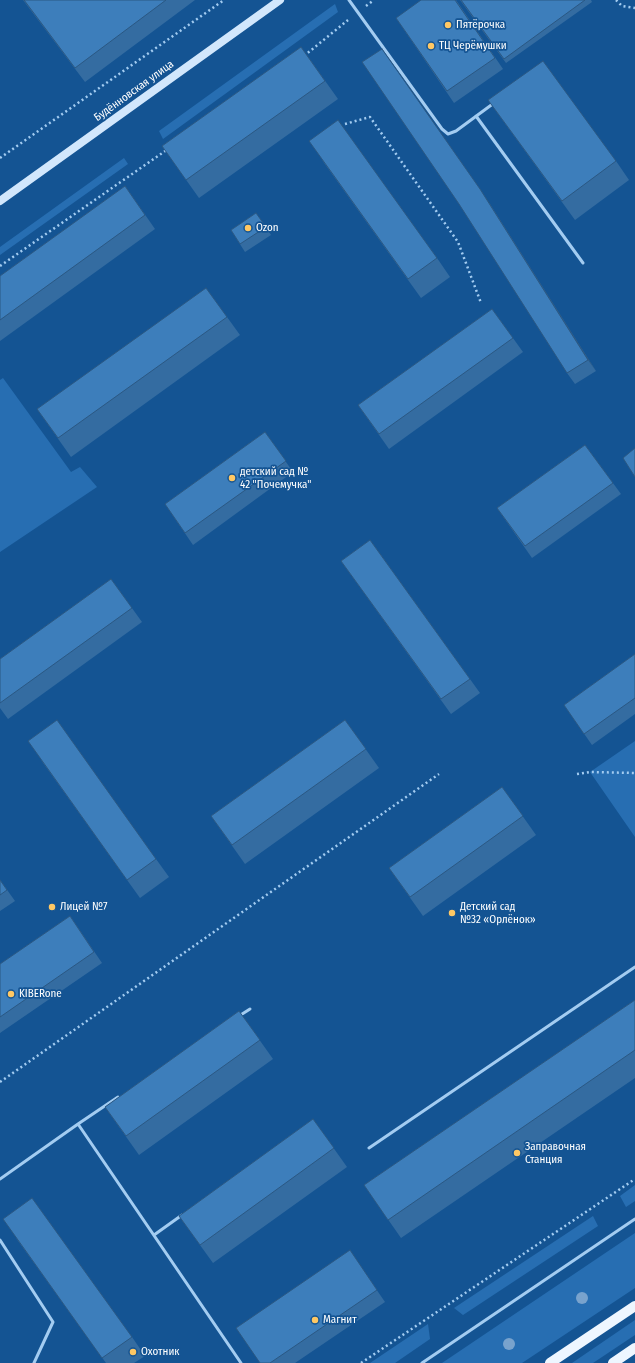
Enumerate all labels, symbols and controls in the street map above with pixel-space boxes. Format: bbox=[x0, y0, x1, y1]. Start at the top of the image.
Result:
place label: Пятёрочка bbox=[456, 18, 505, 32]
marker: Пятёрочка bbox=[443, 20, 453, 30]
place label: ТЦ Черёмушки bbox=[439, 39, 507, 53]
marker: ТЦ Черёмушки bbox=[426, 41, 436, 51]
street label: Будённовская улица bbox=[92, 58, 176, 124]
place label: Ozon bbox=[256, 221, 279, 235]
marker: Ozon bbox=[243, 223, 253, 233]
place label: детский сад № 42 "Почемучка" bbox=[240, 465, 311, 491]
marker: детский сад № 42 "Почемучка" bbox=[227, 473, 237, 483]
place label: Лицей №7 bbox=[60, 900, 107, 914]
place label: Детский сад №32 «Орлёнок» bbox=[460, 900, 536, 926]
marker: Лицей №7 bbox=[47, 902, 57, 912]
marker: Детский сад №32 «Орлёнок» bbox=[447, 908, 457, 918]
place label: KIBERone bbox=[19, 987, 62, 1001]
marker: KIBERone bbox=[6, 989, 16, 999]
place label: Заправочная Станция bbox=[525, 1140, 586, 1166]
marker: Заправочная Станция bbox=[512, 1148, 522, 1158]
place label: Магнит bbox=[323, 1313, 357, 1327]
marker: Магнит bbox=[310, 1315, 320, 1325]
place label: Охотник bbox=[141, 1345, 179, 1359]
marker: Охотник bbox=[128, 1347, 138, 1357]

